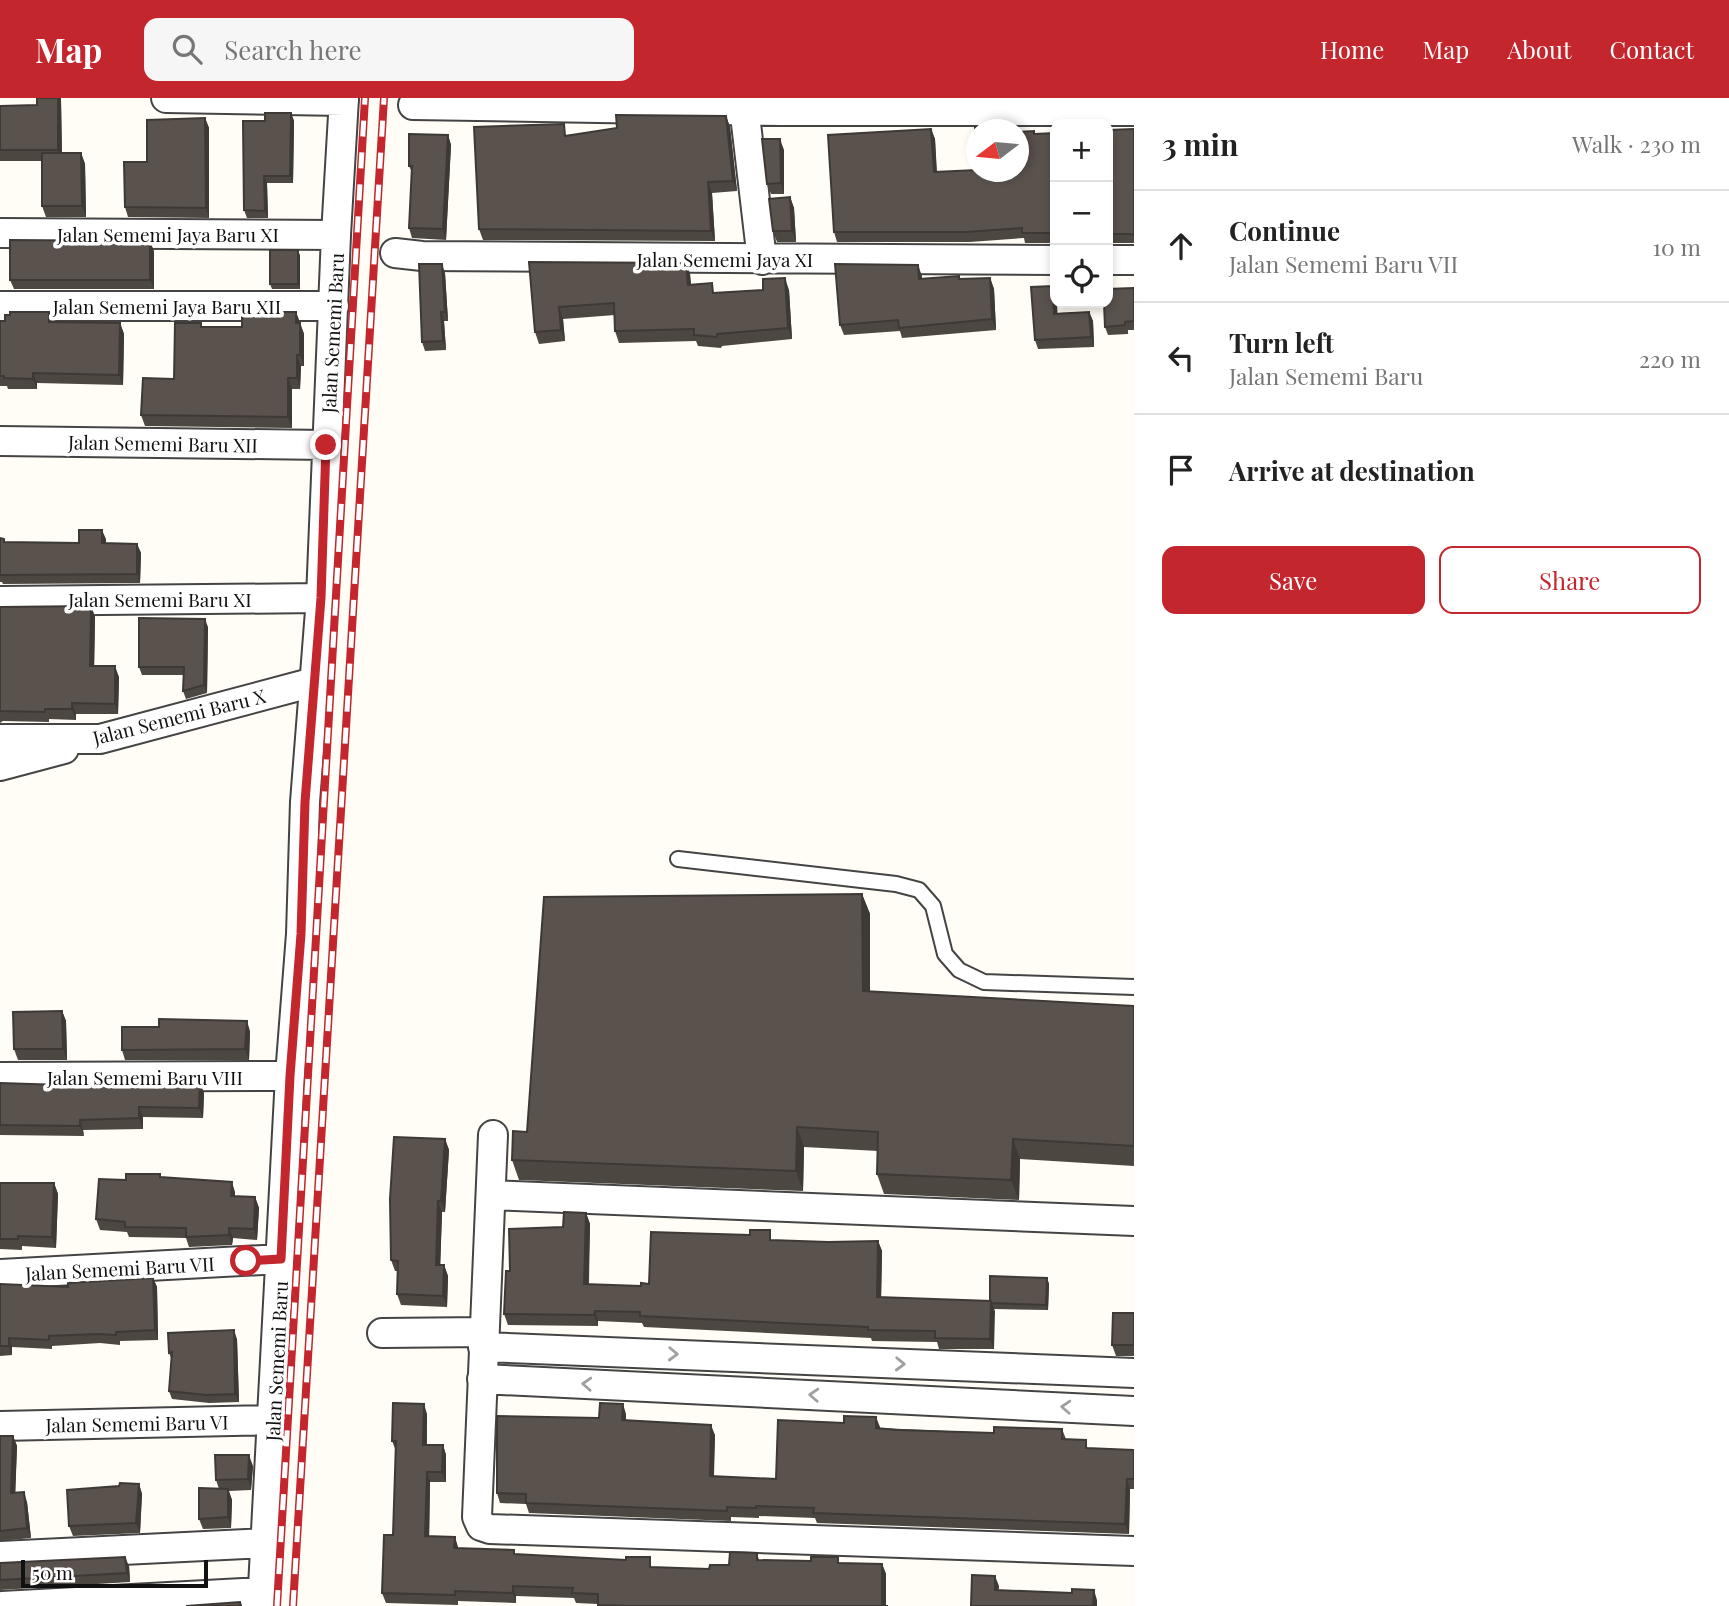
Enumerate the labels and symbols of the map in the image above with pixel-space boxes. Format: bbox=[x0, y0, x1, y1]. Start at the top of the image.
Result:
north arrow bbox=[966, 119, 1029, 182]
street label: Jalan Sememi Jaya Baru XI bbox=[56, 221, 279, 247]
street label: Jalan Sememi Jaya XI bbox=[636, 246, 813, 272]
street label: Jalan Sememi Baru bbox=[315, 252, 349, 415]
street label: Jalan Sememi Jaya Baru XII bbox=[52, 293, 281, 319]
street label: Jalan Sememi Baru XII bbox=[67, 428, 258, 458]
route end bbox=[310, 429, 341, 460]
street label: Jalan Sememi Baru XI bbox=[67, 586, 252, 612]
street label: Jalan Sememi Baru X bbox=[89, 682, 268, 750]
street label: Jalan Sememi Baru VIII bbox=[46, 1064, 243, 1090]
route start bbox=[230, 1245, 261, 1276]
street label: Jalan Sememi Baru VII bbox=[24, 1250, 215, 1286]
street label: Jalan Sememi Baru bbox=[259, 1280, 293, 1443]
one-way arrow bbox=[668, 1347, 679, 1362]
one-way arrow bbox=[895, 1356, 906, 1371]
one-way arrow bbox=[581, 1376, 592, 1391]
one-way arrow bbox=[808, 1387, 819, 1402]
one-way arrow bbox=[1060, 1400, 1071, 1415]
street label: Jalan Sememi Baru VI bbox=[44, 1408, 229, 1438]
scale bar bbox=[21, 1557, 208, 1589]

